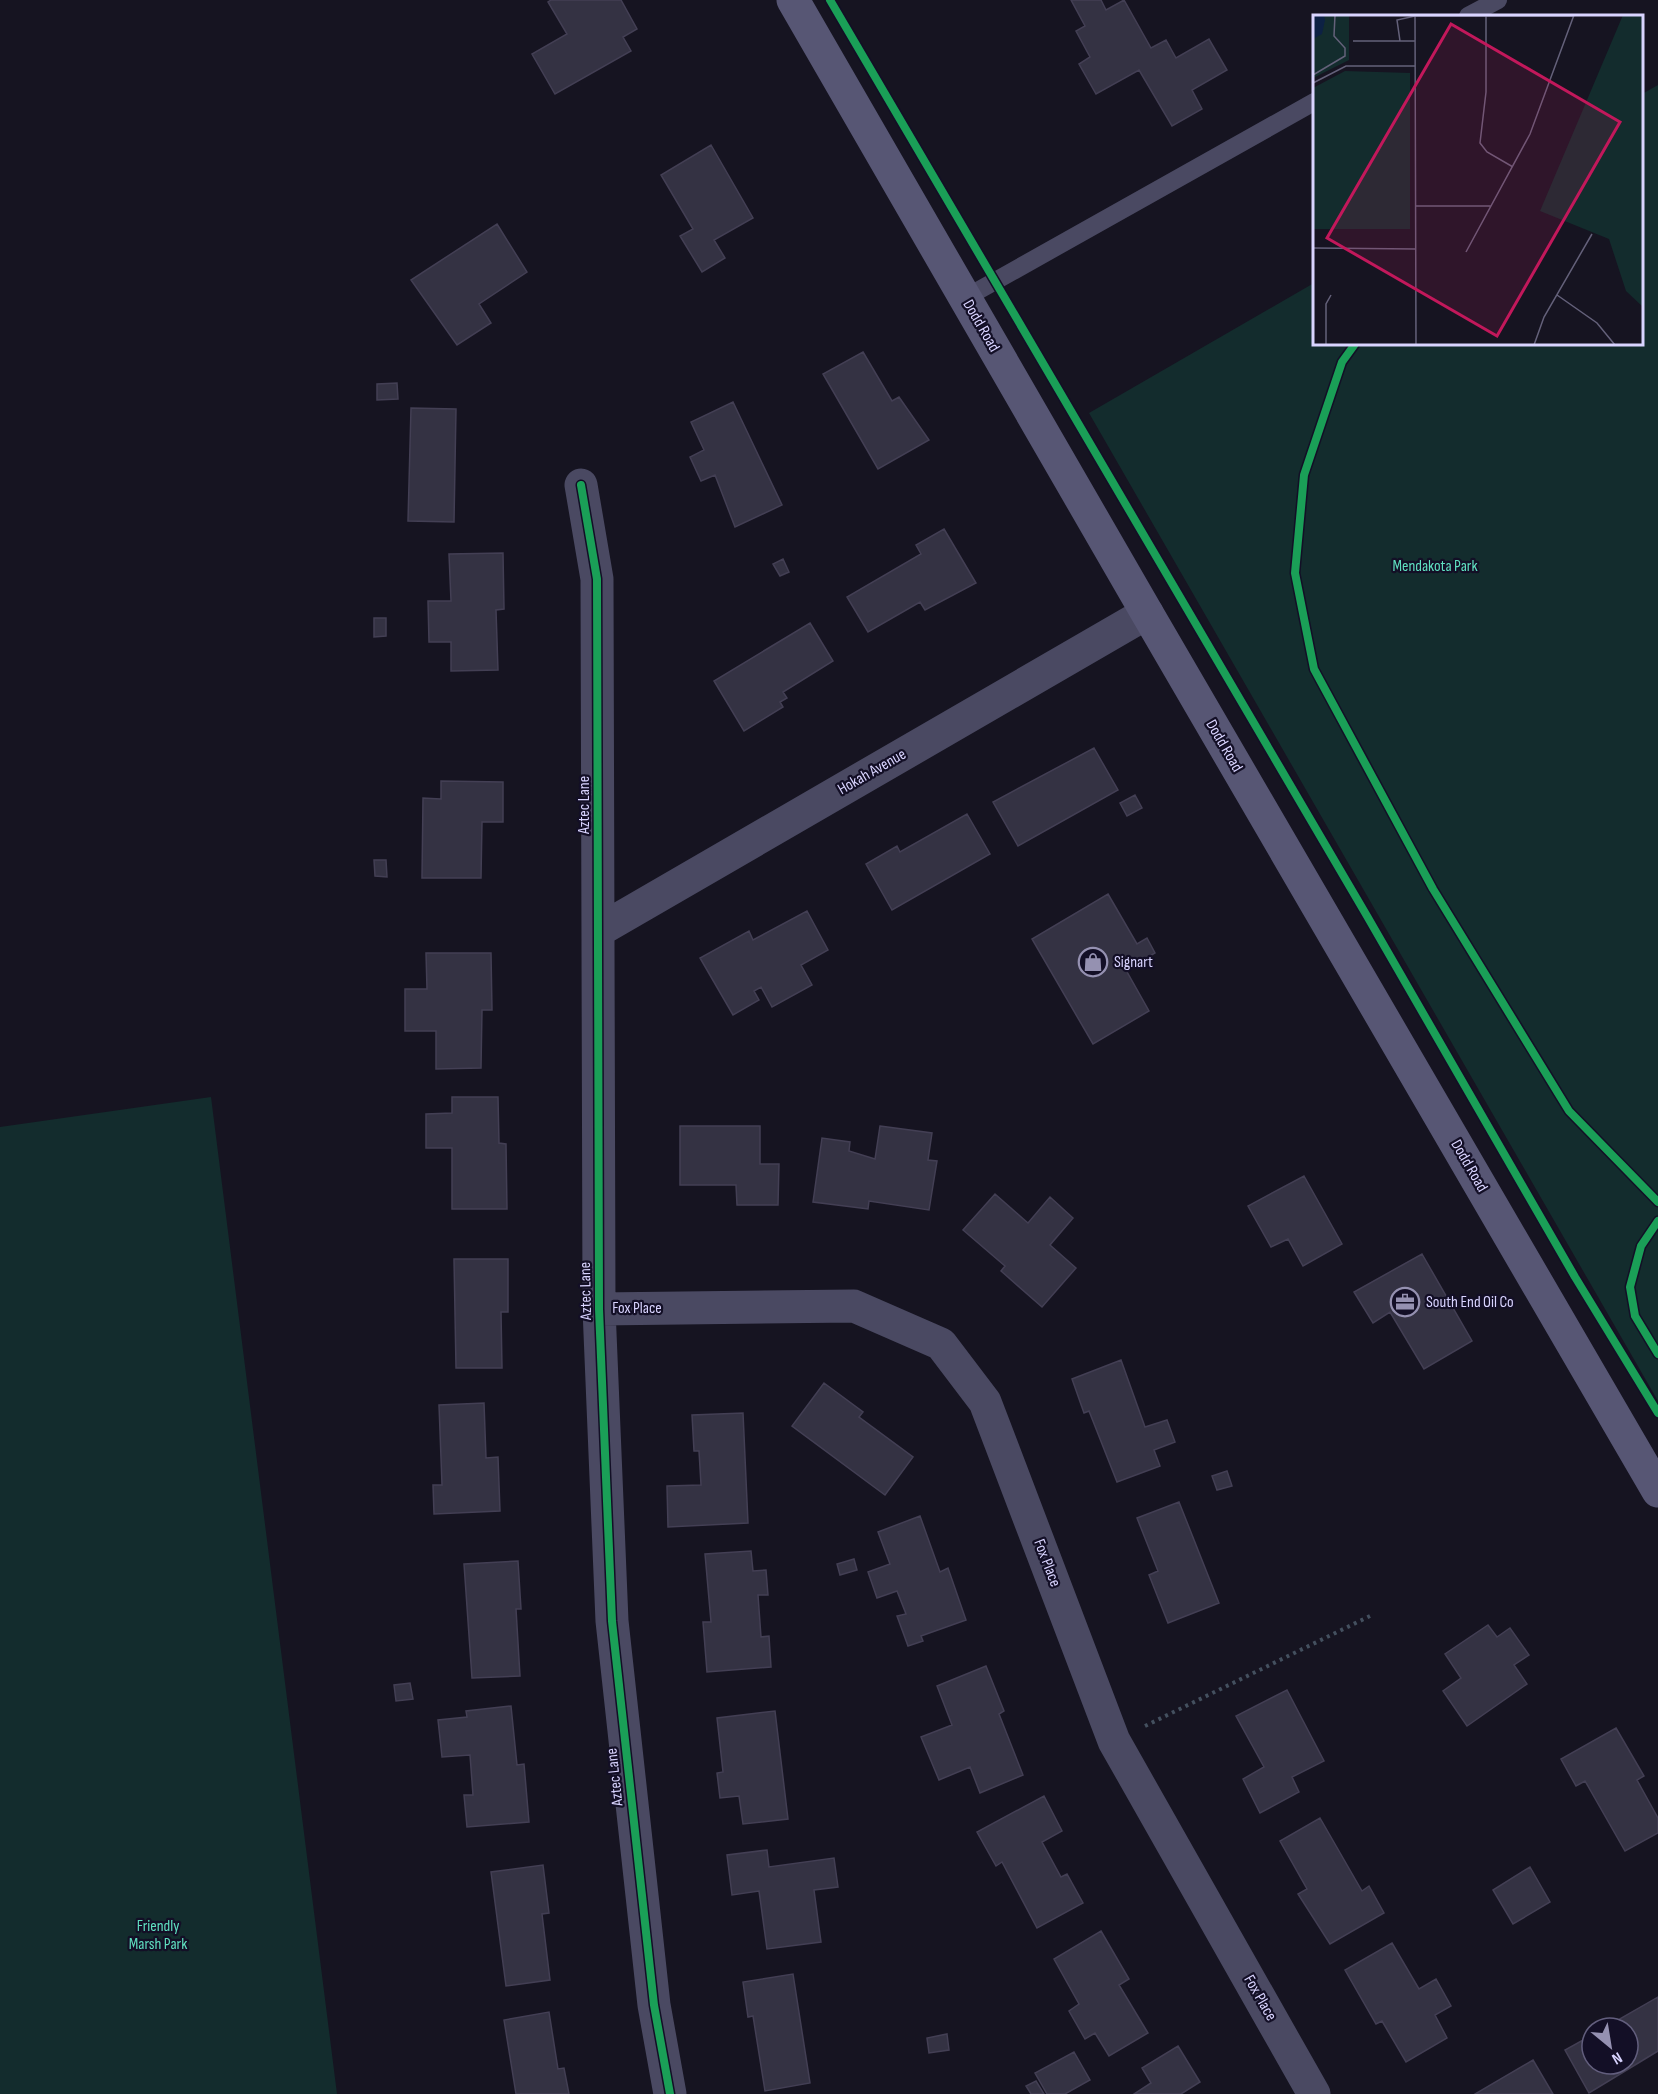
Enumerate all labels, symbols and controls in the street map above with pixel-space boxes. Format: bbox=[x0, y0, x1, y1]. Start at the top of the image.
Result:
inset map bbox=[1313, 15, 1643, 345]
street label: Dodd Road bbox=[959, 297, 1003, 355]
park label: Mendakota Park bbox=[1392, 557, 1478, 576]
street label: Dodd Road bbox=[1202, 717, 1246, 775]
street label: Hokah Avenue bbox=[835, 745, 909, 799]
street label: Aztec Lane bbox=[575, 776, 594, 835]
shop icon: Signart bbox=[1077, 946, 1109, 978]
place label: Signart bbox=[1114, 953, 1153, 972]
street label: Dodd Road bbox=[1447, 1137, 1491, 1195]
street label: Aztec Lane bbox=[576, 1262, 596, 1321]
office icon: South End Oil Co bbox=[1389, 1286, 1421, 1318]
place label: South End Oil Co bbox=[1426, 1293, 1514, 1312]
street label: Fox Place bbox=[612, 1299, 662, 1318]
street label: Fox Place bbox=[1029, 1536, 1065, 1590]
street label: Aztec Lane bbox=[603, 1747, 628, 1808]
park label: Friendly Marsh Park bbox=[129, 1917, 187, 1954]
street label: Fox Place bbox=[1239, 1972, 1281, 2024]
north arrow bbox=[1580, 2016, 1640, 2076]
text: N bbox=[1608, 2047, 1625, 2068]

